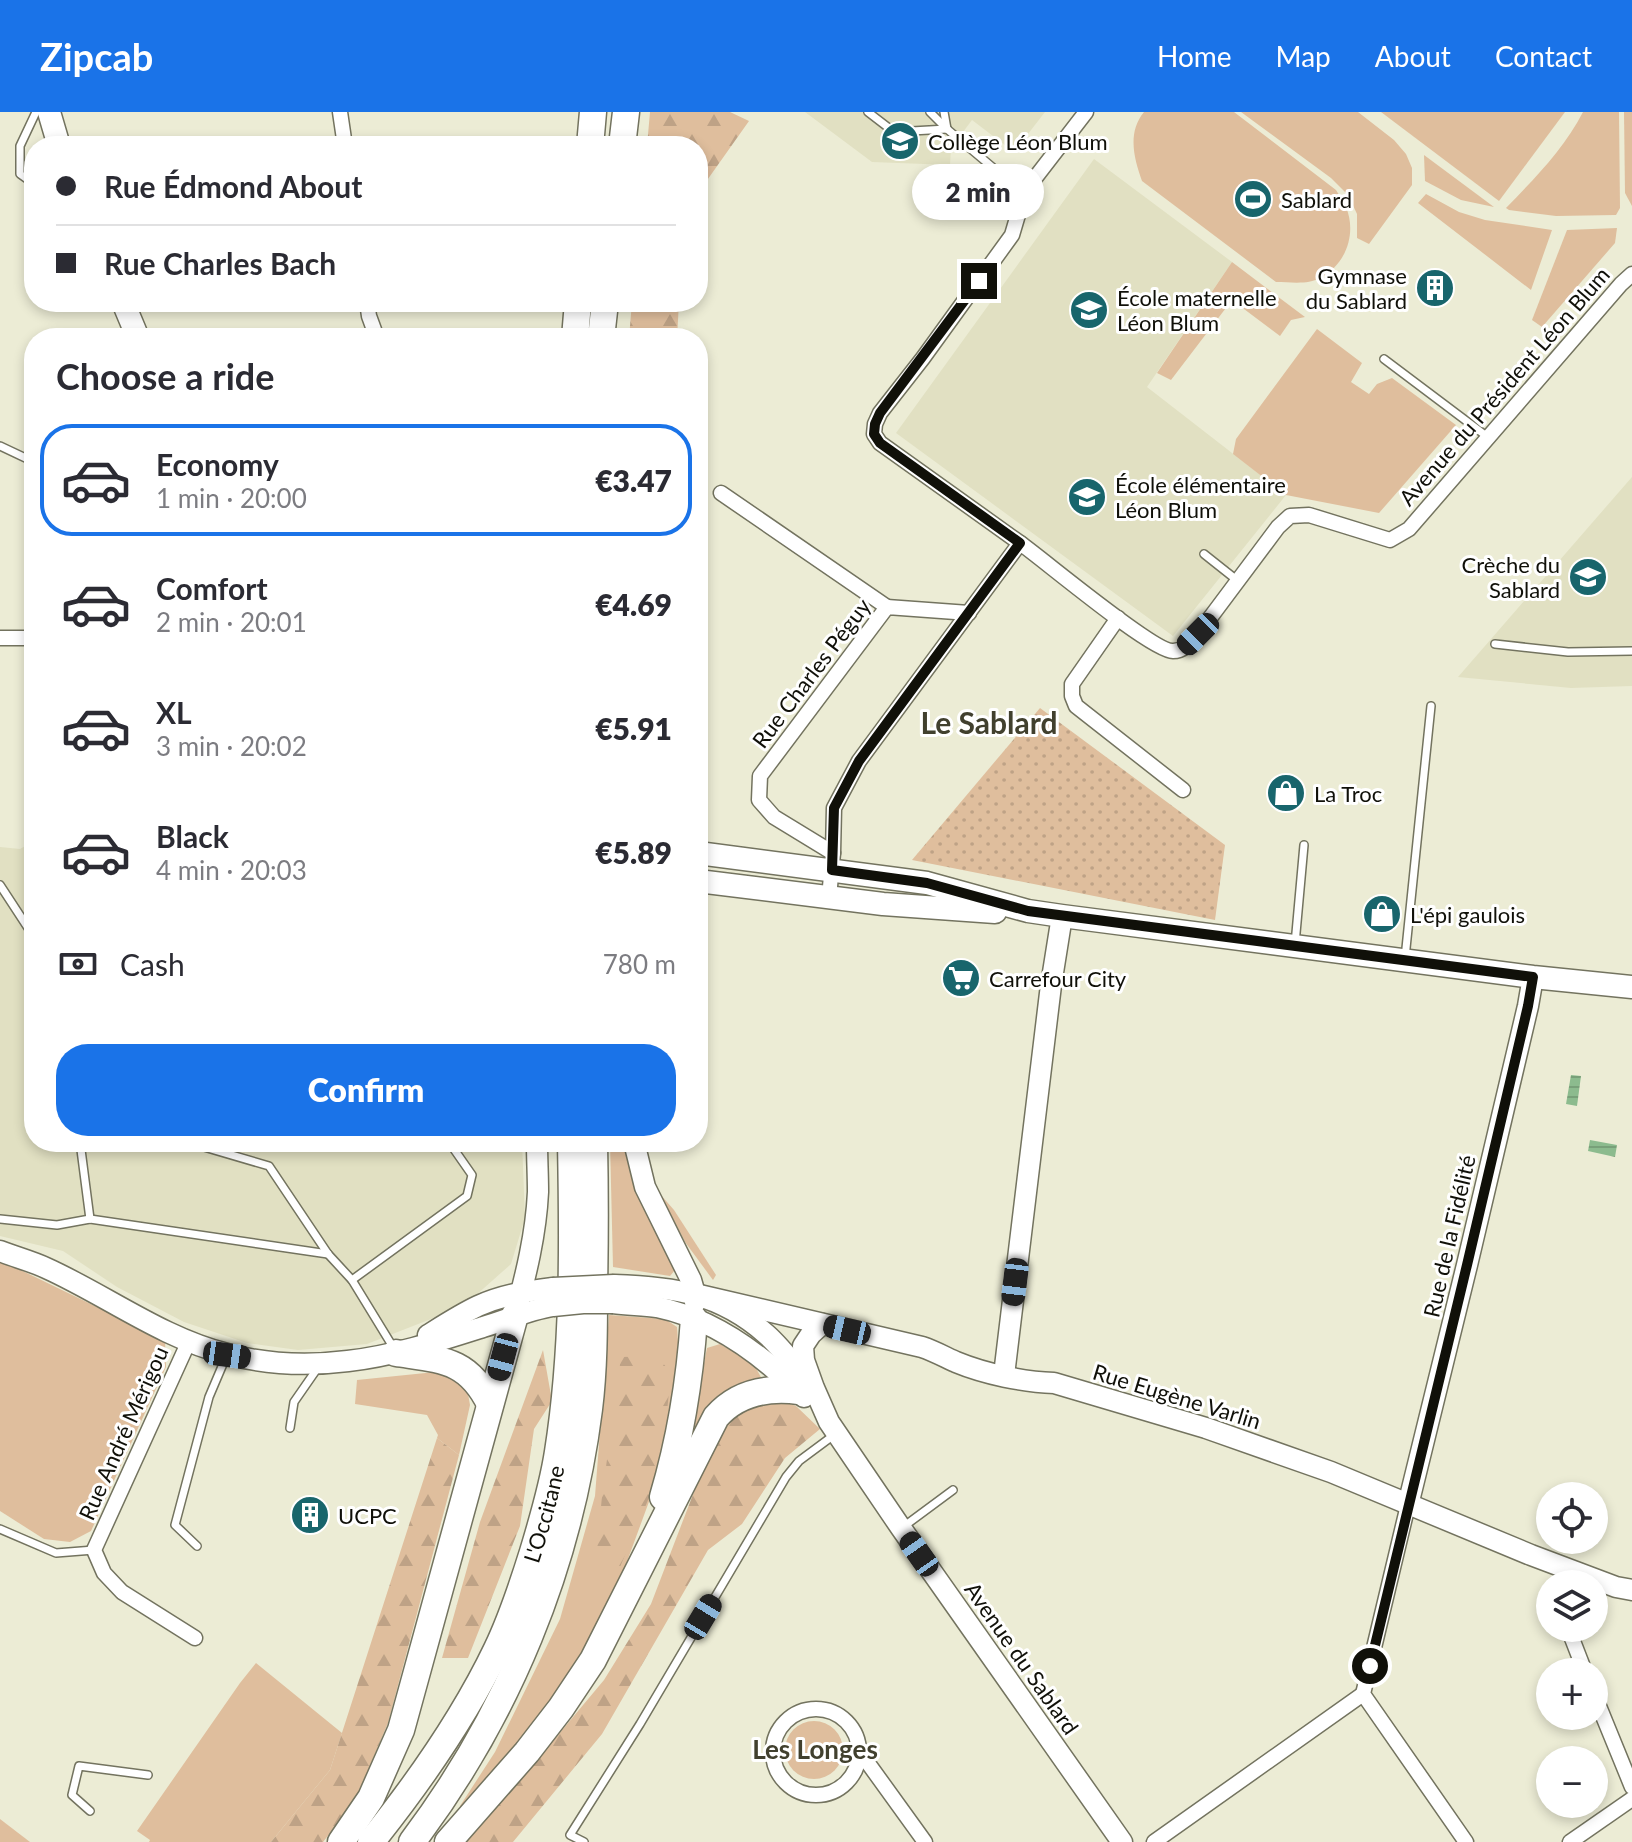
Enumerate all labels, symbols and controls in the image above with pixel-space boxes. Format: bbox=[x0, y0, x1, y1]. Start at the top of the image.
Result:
text: Zipcab bbox=[40, 33, 153, 79]
text: Home bbox=[1157, 39, 1232, 73]
text: Map bbox=[1276, 39, 1331, 73]
text: About bbox=[1375, 39, 1451, 73]
text: Contact bbox=[1495, 39, 1592, 73]
school or university icon: Collège Léon Blum bbox=[879, 120, 921, 162]
place label: Collège Léon Blum bbox=[928, 128, 1108, 155]
callout: 2 min bbox=[913, 165, 1045, 221]
text: Rue Édmond About bbox=[104, 168, 362, 204]
text: 2 min bbox=[946, 176, 1010, 208]
sports icon: Sablard bbox=[1232, 178, 1274, 220]
place label: Sablard bbox=[1281, 186, 1352, 213]
text: Rue Charles Bach bbox=[104, 245, 336, 281]
street label: Avenue du Président Léon Blum bbox=[1393, 261, 1615, 511]
place label: Gymnase du Sablard bbox=[1306, 262, 1407, 314]
route end bbox=[961, 263, 997, 299]
building icon: Gymnase du Sablard bbox=[1414, 267, 1456, 309]
place label: École maternelle Léon Blum bbox=[1117, 284, 1277, 336]
school or university icon: École maternelle Léon Blum bbox=[1068, 289, 1110, 331]
text: Choose a ride bbox=[56, 354, 275, 398]
icon: car bbox=[60, 444, 132, 516]
text: Economy bbox=[156, 446, 279, 482]
text: €3.47 bbox=[595, 462, 672, 498]
place label: École élémentaire Léon Blum bbox=[1115, 471, 1286, 523]
school or university icon: École élémentaire Léon Blum bbox=[1066, 476, 1108, 518]
text: 1 min · 20:00 bbox=[156, 482, 307, 514]
place label: Crèche du Sablard bbox=[1462, 551, 1560, 603]
school or university icon: Crèche du Sablard bbox=[1567, 556, 1609, 598]
icon: car bbox=[60, 568, 132, 640]
text: Comfort bbox=[156, 570, 268, 606]
text: €4.69 bbox=[595, 586, 672, 622]
street label: Rue Charles Péguy bbox=[746, 592, 876, 753]
text: 2 min · 20:01 bbox=[156, 606, 307, 638]
car bbox=[1173, 609, 1223, 659]
icon: car bbox=[60, 692, 132, 764]
text: XL bbox=[156, 694, 192, 730]
district label: Le Sablard bbox=[920, 704, 1058, 740]
text: €5.91 bbox=[595, 710, 672, 746]
text: 3 min · 20:02 bbox=[156, 730, 307, 762]
shop icon: La Troc bbox=[1265, 772, 1307, 814]
place label: La Troc bbox=[1314, 780, 1382, 807]
icon: car bbox=[60, 816, 132, 888]
text: Black bbox=[156, 818, 229, 854]
text: €5.89 bbox=[595, 834, 672, 870]
text: 4 min · 20:03 bbox=[156, 854, 307, 886]
shop icon: L'épi gaulois bbox=[1361, 893, 1403, 935]
place label: L'épi gaulois bbox=[1410, 901, 1525, 928]
icon: cash bbox=[56, 942, 100, 986]
text: Cash bbox=[120, 946, 185, 982]
text: 780 m bbox=[603, 948, 676, 980]
supermarket icon: Carrefour City bbox=[940, 957, 982, 999]
place label: Carrefour City bbox=[989, 965, 1127, 992]
button: Confirm bbox=[56, 1044, 676, 1136]
street label: Rue de la Fidélité bbox=[1417, 1152, 1481, 1320]
car bbox=[1000, 1257, 1030, 1307]
car bbox=[821, 1313, 873, 1347]
car bbox=[485, 1331, 521, 1383]
car bbox=[202, 1340, 252, 1370]
street label: Rue André Mérigou bbox=[73, 1342, 173, 1524]
street label: Rue Eugène Varlin bbox=[1090, 1358, 1264, 1434]
street label: L'Occitane bbox=[517, 1463, 569, 1566]
map controls bbox=[1536, 1482, 1608, 1818]
button: locate bbox=[1536, 1482, 1608, 1554]
building icon: UCPC bbox=[289, 1494, 331, 1536]
place label: UCPC bbox=[338, 1502, 397, 1529]
car bbox=[895, 1527, 943, 1581]
button: layers bbox=[1536, 1570, 1608, 1642]
street label: Avenue du Sablard bbox=[959, 1577, 1085, 1739]
car bbox=[680, 1590, 726, 1644]
route start bbox=[1352, 1648, 1388, 1684]
button: + bbox=[1536, 1658, 1608, 1730]
district label: Les Longes bbox=[752, 1733, 878, 1765]
button: − bbox=[1536, 1746, 1608, 1818]

